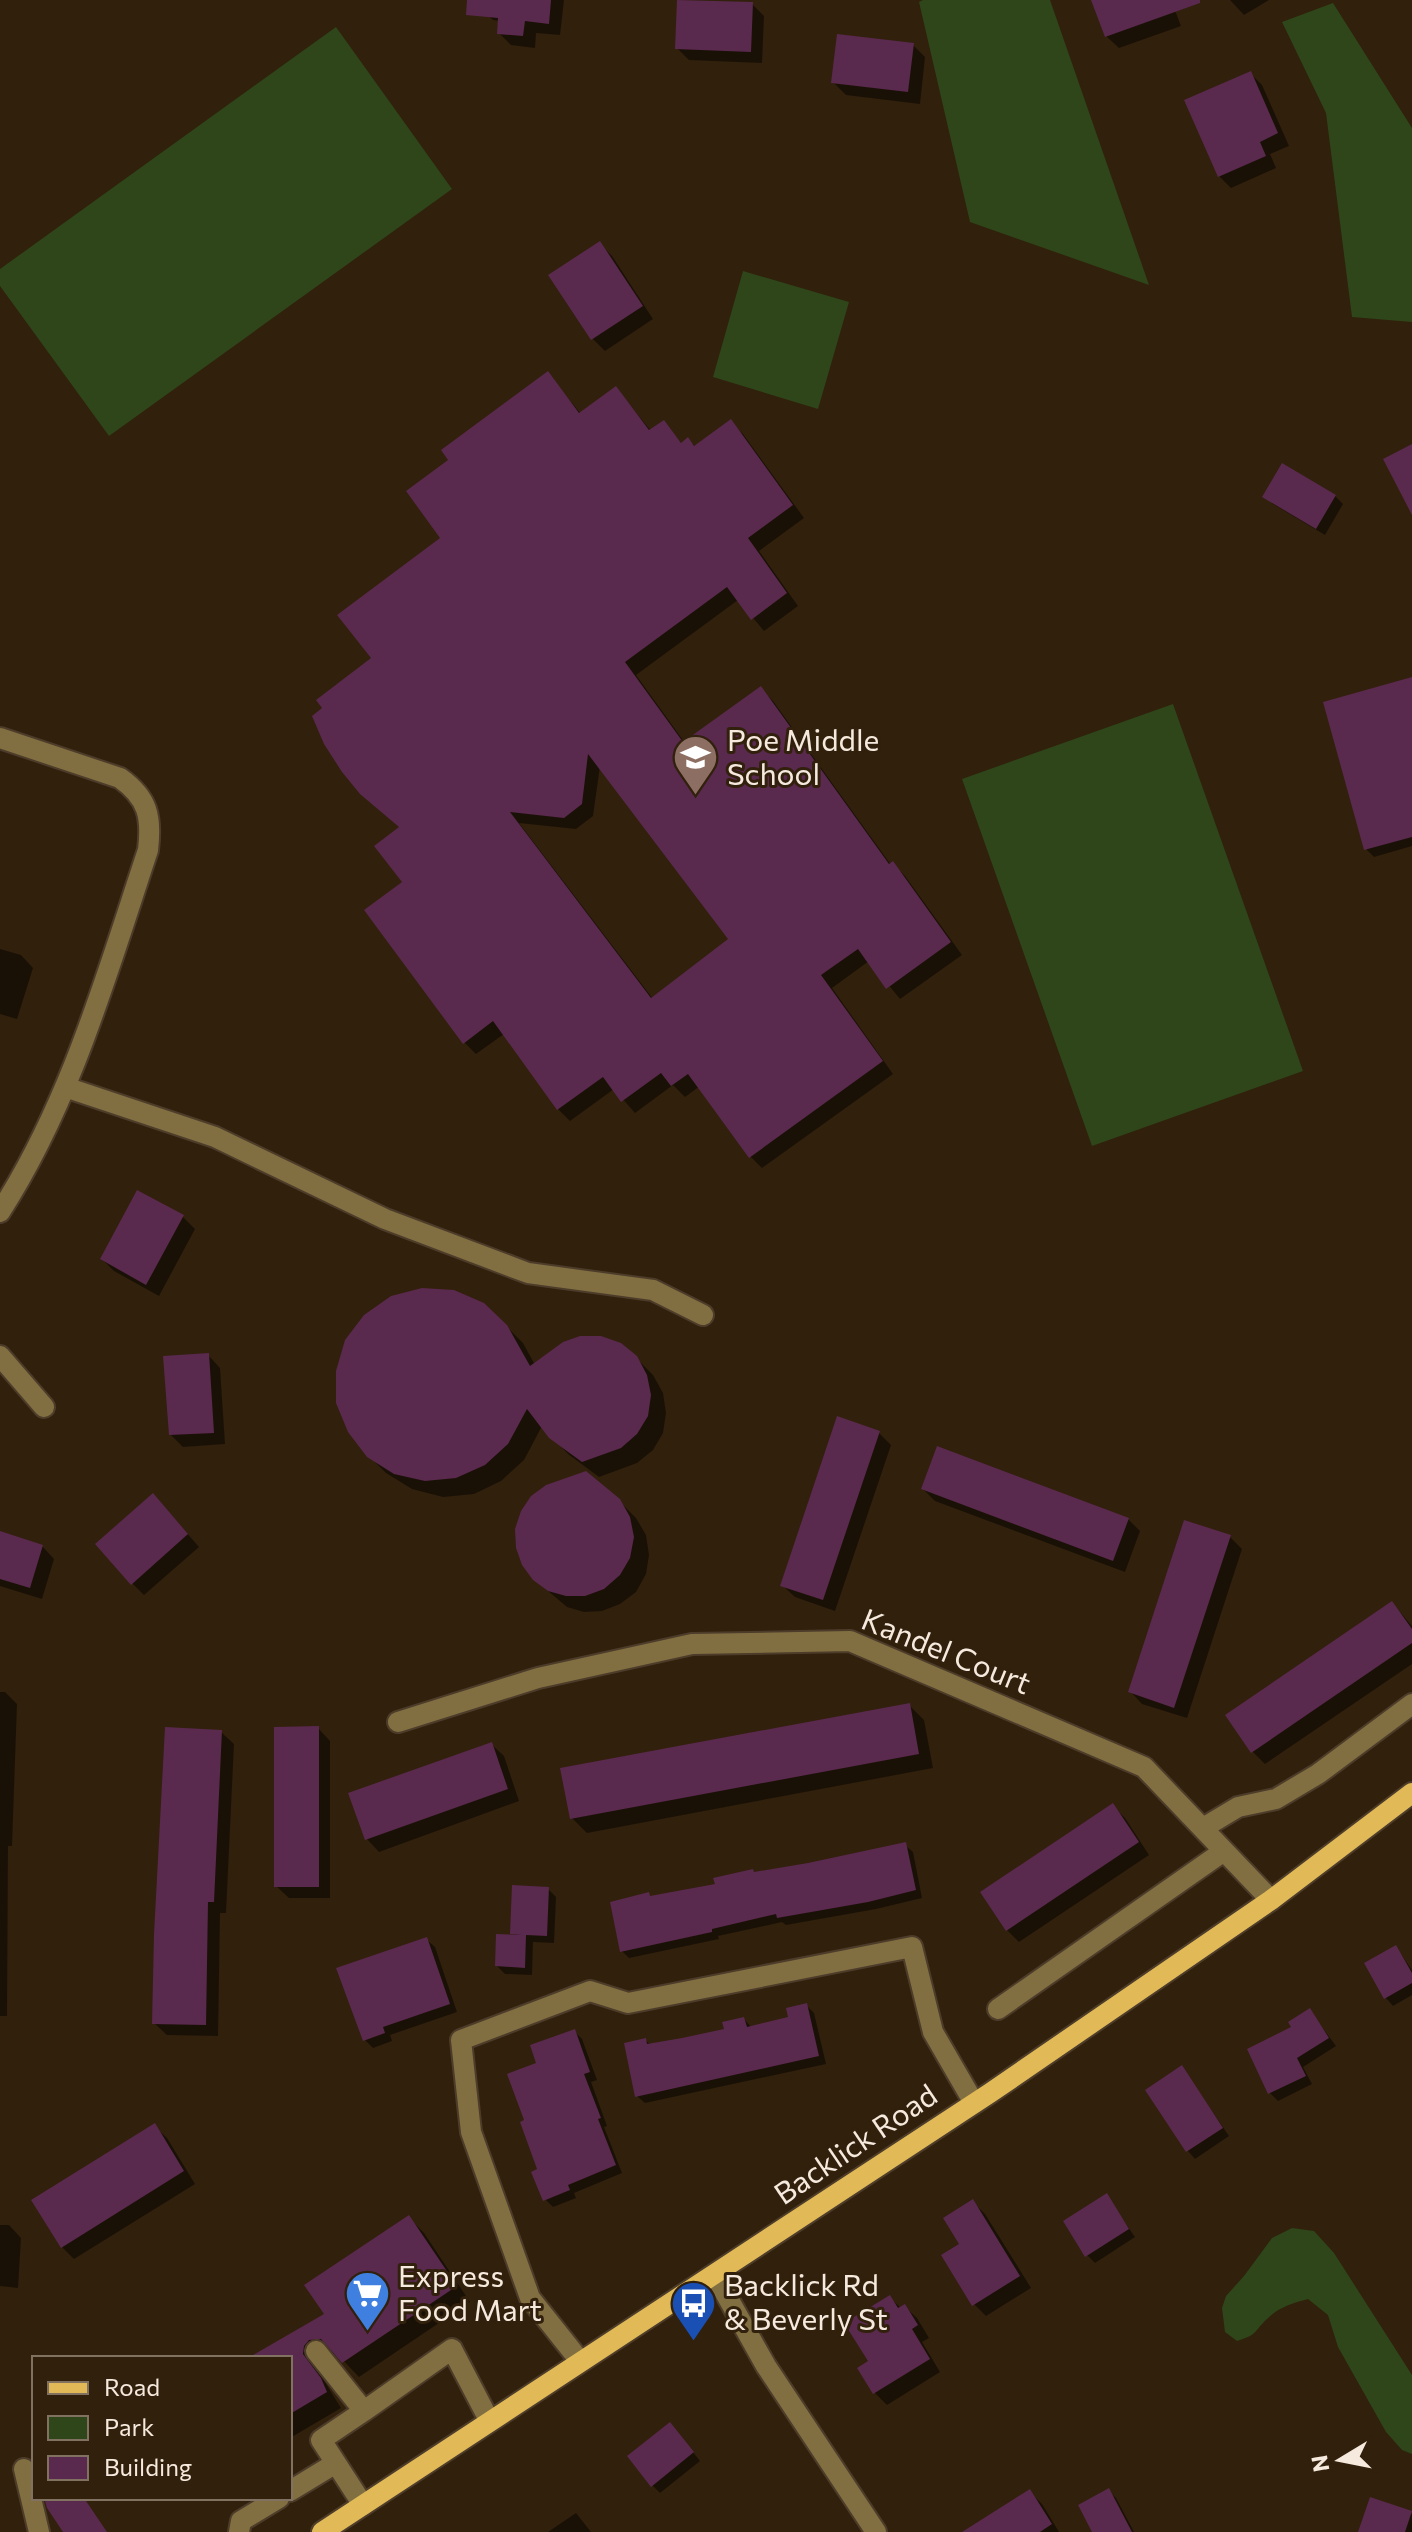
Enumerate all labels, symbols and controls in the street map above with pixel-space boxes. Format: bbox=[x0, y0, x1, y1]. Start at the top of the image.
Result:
place label: Poe Middle School bbox=[727, 720, 879, 791]
school or university icon: Poe Middle School bbox=[672, 734, 720, 797]
street label: Kandel Court bbox=[857, 1599, 1037, 1700]
street label: Backlick Road bbox=[766, 2075, 943, 2211]
place label: Express Food Mart bbox=[398, 2256, 542, 2327]
place label: Backlick Rd & Beverly St bbox=[724, 2265, 888, 2336]
supermarket icon: Express Food Mart bbox=[343, 2270, 391, 2333]
bus stop icon: Backlick Rd & Beverly St bbox=[669, 2279, 717, 2342]
legend bbox=[32, 2356, 292, 2500]
text: Road bbox=[104, 2372, 160, 2401]
text: Park bbox=[104, 2412, 154, 2441]
north arrow bbox=[1300, 2420, 1380, 2500]
text: Building bbox=[104, 2452, 192, 2481]
text: N bbox=[1305, 2453, 1335, 2474]

